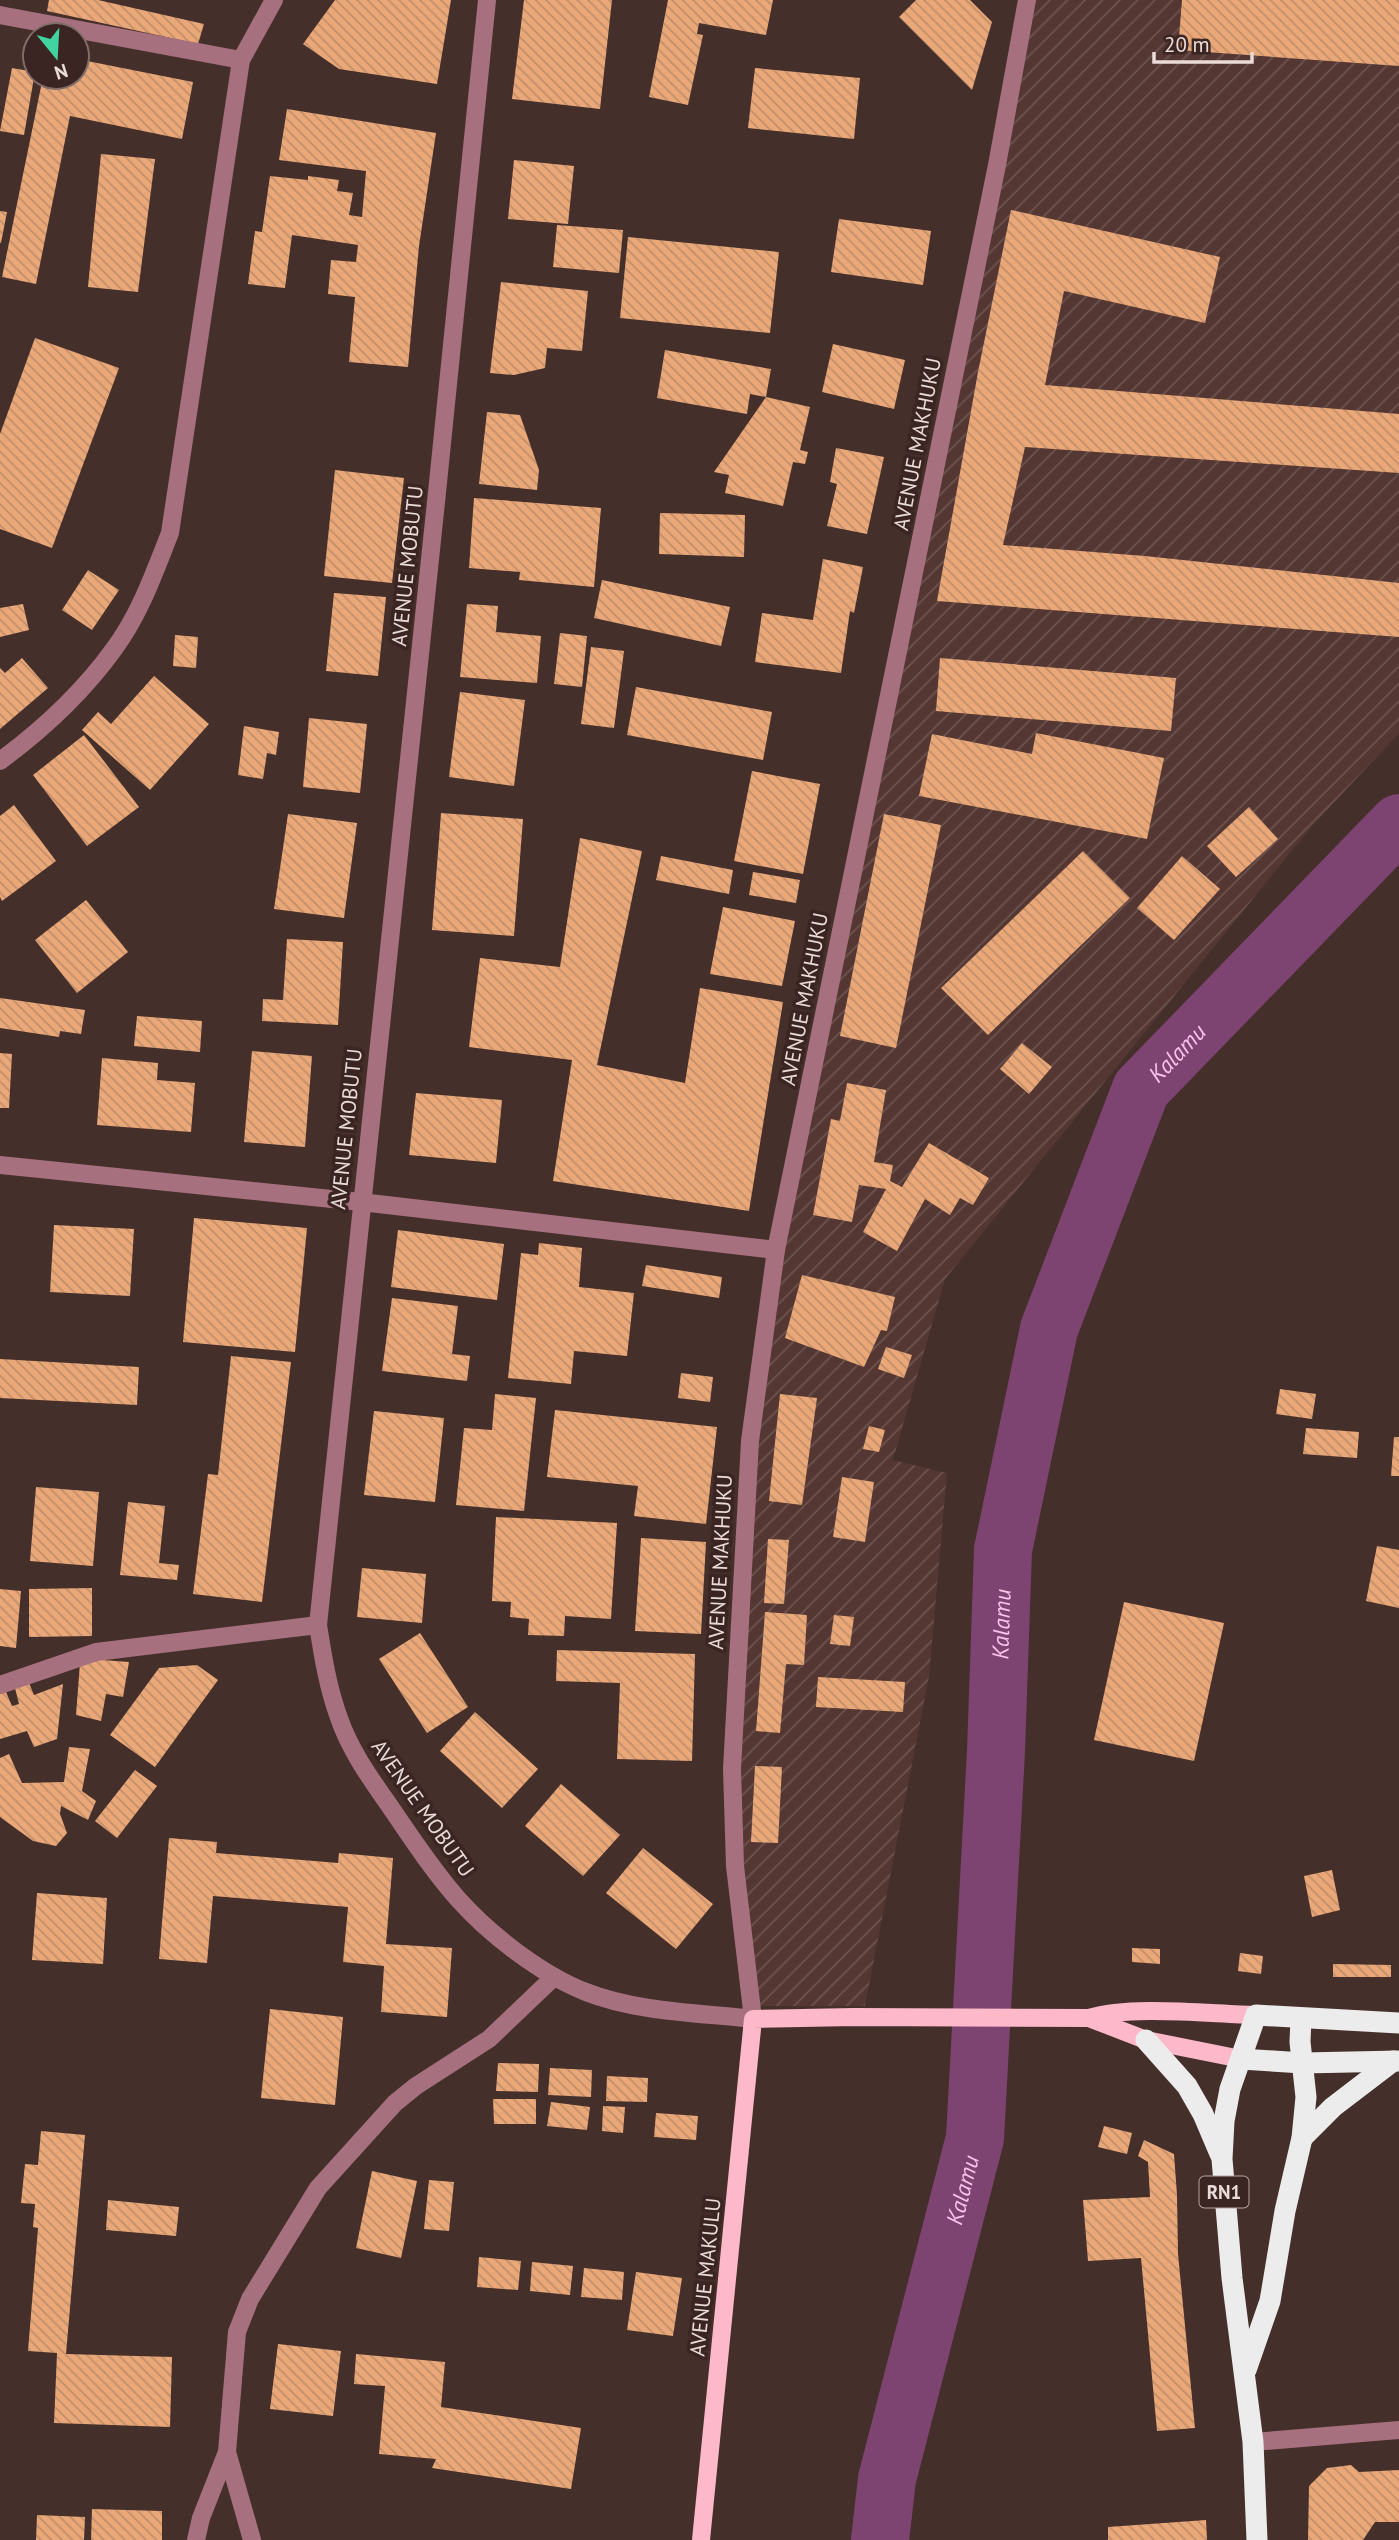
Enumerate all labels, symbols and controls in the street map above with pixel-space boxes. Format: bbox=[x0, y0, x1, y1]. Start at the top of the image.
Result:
north arrow bbox=[21, 21, 91, 91]
scale bar bbox=[1154, 21, 1252, 65]
text: 20 m bbox=[1164, 31, 1210, 58]
text: N bbox=[52, 59, 71, 86]
street label: AVENUE MAKHUKU bbox=[887, 355, 947, 533]
street label: AVENUE MOBUTU bbox=[385, 484, 429, 648]
street label: AVENUE MAKHUKU bbox=[774, 910, 834, 1088]
water label: Kalamu bbox=[1141, 1017, 1212, 1088]
street label: AVENUE MOBUTU bbox=[324, 1047, 368, 1211]
street label: AVENUE MAKHUKU bbox=[702, 1474, 738, 1650]
water label: Kalamu bbox=[985, 1588, 1016, 1660]
street label: AVENUE MOBUTU bbox=[366, 1734, 480, 1882]
water label: Kalamu bbox=[939, 2152, 985, 2228]
road number: RN1 bbox=[1200, 2176, 1248, 2208]
street label: AVENUE MAKULU bbox=[683, 2196, 727, 2358]

